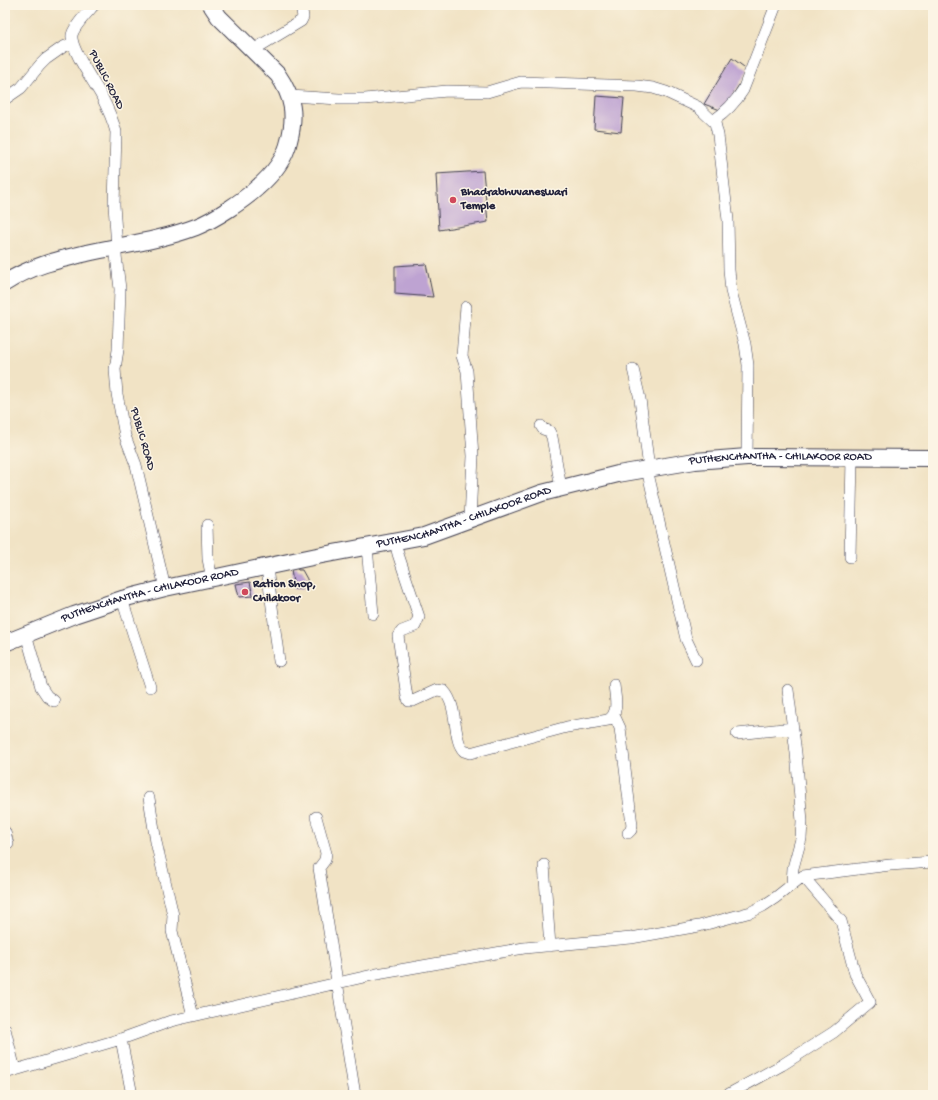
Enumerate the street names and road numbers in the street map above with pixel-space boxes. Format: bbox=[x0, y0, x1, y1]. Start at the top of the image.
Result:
street label: PUBLIC ROAD bbox=[85, 47, 127, 112]
street label: PUBLIC ROAD bbox=[126, 405, 158, 472]
street label: PUTHENCHANTHA - CHILAKOOR ROAD bbox=[687, 450, 872, 469]
street label: PUTHENCHANTHA - CHILAKOOR ROAD bbox=[374, 484, 553, 552]
street label: PUTHENCHANTHA - CHILAKOOR ROAD bbox=[58, 566, 240, 627]

